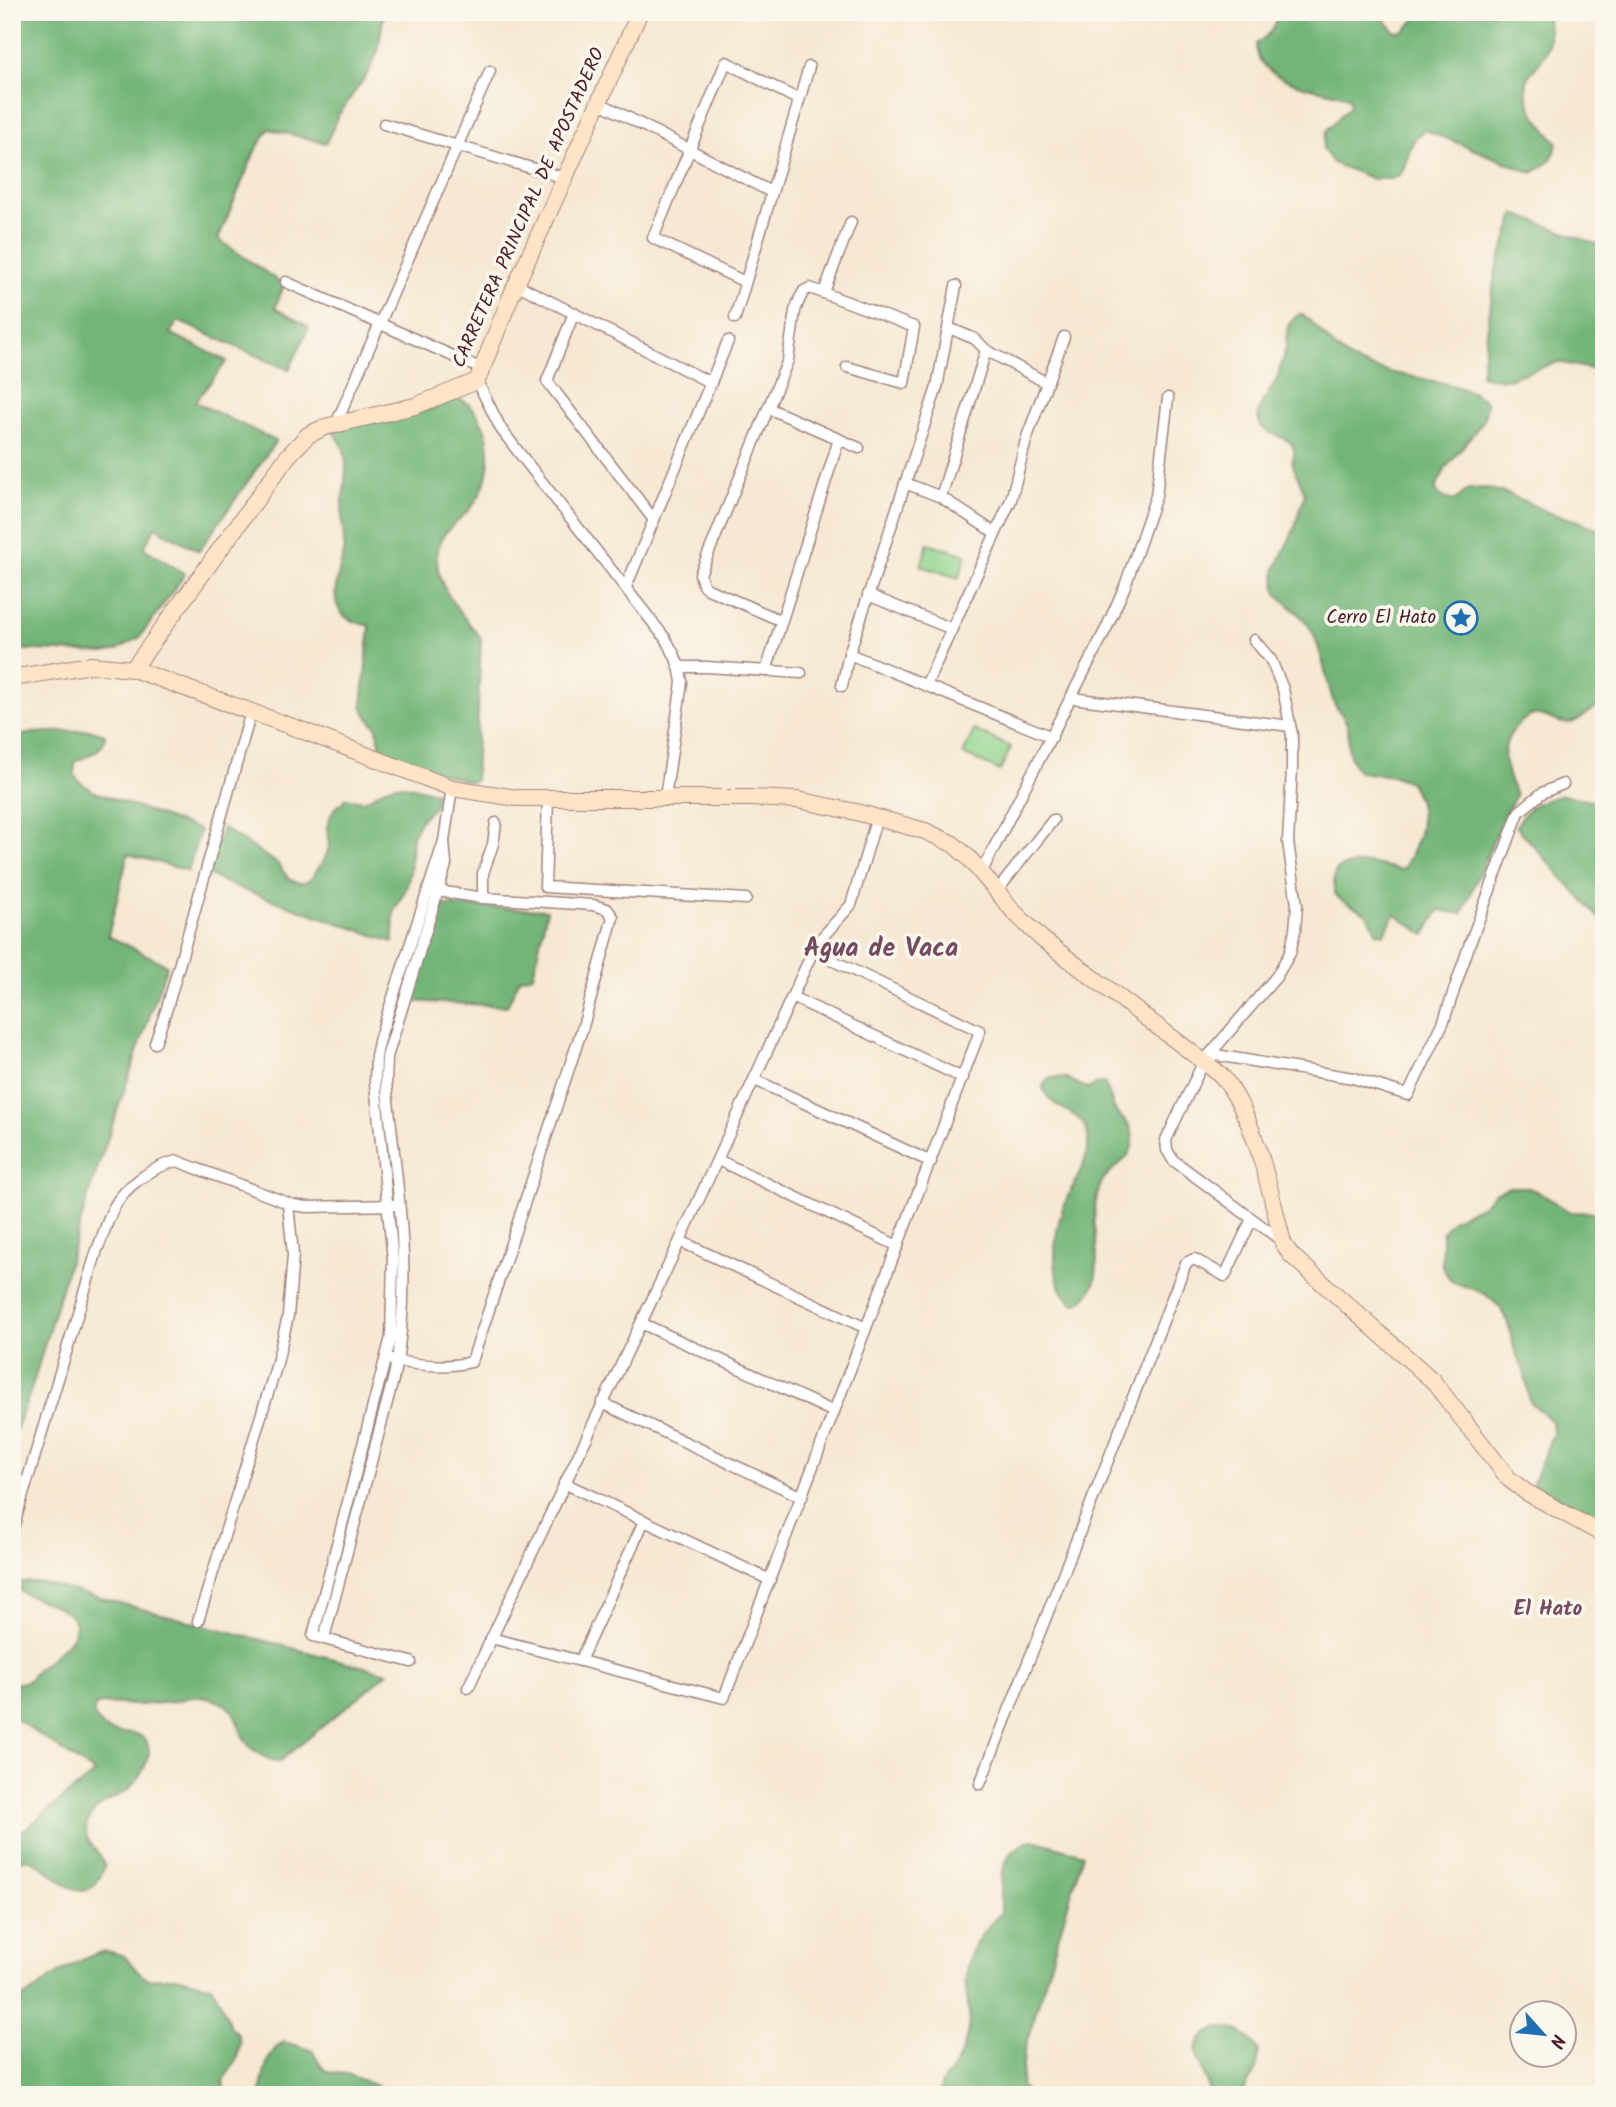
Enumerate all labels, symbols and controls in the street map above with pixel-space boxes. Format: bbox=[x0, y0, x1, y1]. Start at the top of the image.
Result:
street label: CARRETERA PRINCIPAL DE APOSTADERO bbox=[445, 43, 614, 373]
place icon: Cerro El Hato bbox=[1442, 599, 1480, 637]
place label: Cerro El Hato bbox=[1326, 603, 1436, 633]
district label: Agua de Vaca bbox=[804, 928, 958, 970]
district label: El Hato bbox=[1514, 1593, 1583, 1626]
north arrow bbox=[1508, 1998, 1578, 2068]
text: N bbox=[1540, 2029, 1572, 2053]

